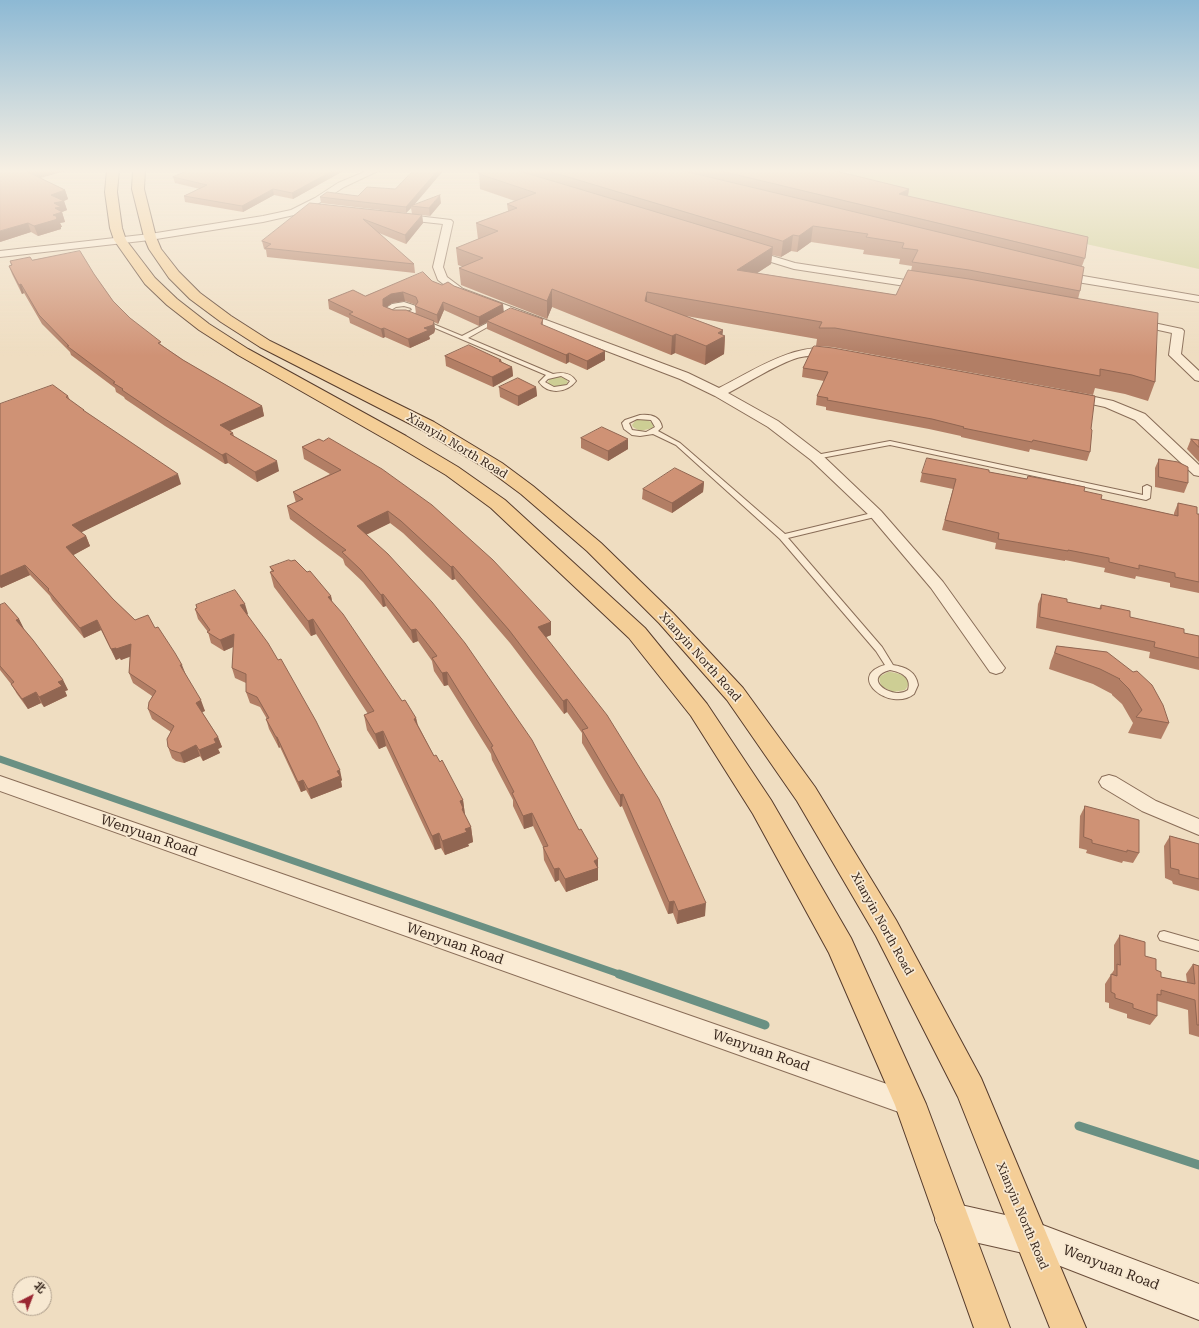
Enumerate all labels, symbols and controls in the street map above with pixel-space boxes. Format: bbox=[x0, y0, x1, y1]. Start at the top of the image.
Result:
street label: Xianyin North Road bbox=[404, 410, 510, 482]
street label: Xianyin North Road bbox=[656, 609, 744, 705]
street label: Wenyuan Road bbox=[98, 811, 200, 861]
street label: Xianyin North Road bbox=[848, 870, 916, 978]
street label: Wenyuan Road bbox=[404, 919, 506, 969]
street label: Wenyuan Road bbox=[710, 1026, 812, 1076]
street label: Xianyin North Road bbox=[993, 1160, 1051, 1272]
street label: Wenyuan Road bbox=[1060, 1242, 1162, 1294]
north arrow bbox=[12, 1276, 52, 1316]
text: 北 bbox=[31, 1279, 48, 1296]

